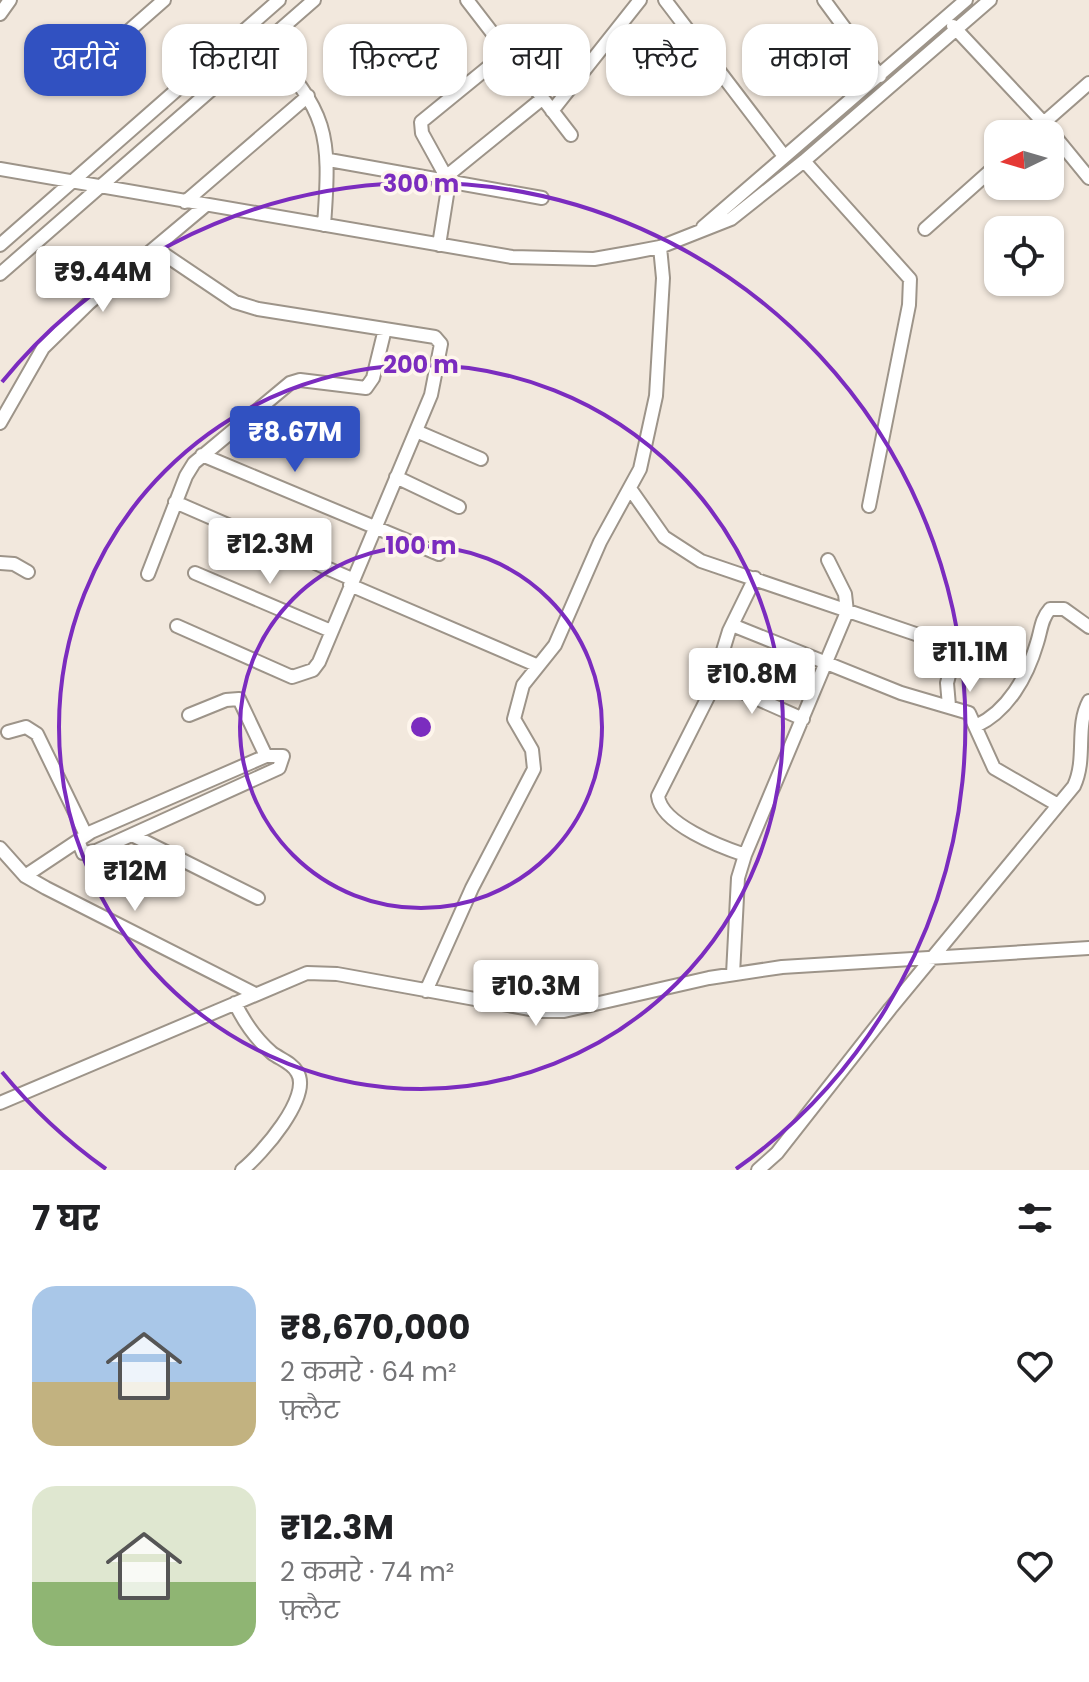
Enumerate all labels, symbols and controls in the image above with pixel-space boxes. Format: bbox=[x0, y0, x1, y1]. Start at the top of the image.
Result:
chip: खरीदें bbox=[24, 24, 146, 96]
chip: किराया bbox=[162, 24, 307, 96]
chip: फ़िल्टर bbox=[323, 24, 467, 96]
chip: नया bbox=[483, 24, 590, 96]
chip: फ़्लैट bbox=[606, 24, 726, 96]
chip: मकान bbox=[742, 24, 878, 96]
north arrow bbox=[984, 120, 1064, 200]
map controls bbox=[984, 120, 1064, 296]
text: 300 m bbox=[383, 167, 459, 200]
button: locate bbox=[984, 216, 1064, 296]
pin: ₹9.44M bbox=[38, 246, 168, 314]
text: ₹9.44M bbox=[54, 254, 152, 290]
text: 200 m bbox=[383, 348, 459, 381]
pin: ₹8.67M bbox=[230, 406, 360, 474]
text: ₹8.67M bbox=[248, 414, 342, 450]
pin: ₹12.3M bbox=[205, 518, 335, 586]
text: ₹12.3M bbox=[226, 526, 314, 562]
text: 100 m bbox=[386, 529, 456, 562]
pin: ₹11.1M bbox=[905, 626, 1035, 694]
text: ₹11.1M bbox=[932, 634, 1008, 670]
pin: ₹10.8M bbox=[687, 648, 817, 716]
text: ₹10.8M bbox=[707, 656, 797, 692]
centre of rings bbox=[407, 713, 435, 741]
pin: ₹12M bbox=[88, 845, 182, 913]
text: ₹12M bbox=[103, 853, 167, 889]
pin: ₹10.3M bbox=[471, 960, 601, 1028]
text: ₹10.3M bbox=[491, 968, 581, 1004]
text: 7 घर bbox=[32, 1194, 99, 1242]
icon: filters bbox=[1013, 1196, 1057, 1240]
text: ₹8,670,000 bbox=[280, 1303, 470, 1351]
icon: home bbox=[96, 1318, 192, 1414]
icon: heart bbox=[1013, 1344, 1057, 1388]
text: 2 कमरे · 64 m² bbox=[280, 1354, 457, 1390]
text: फ़्लैट bbox=[280, 1393, 340, 1429]
text: ₹12.3M bbox=[280, 1503, 394, 1551]
icon: home bbox=[96, 1518, 192, 1614]
icon: heart bbox=[1013, 1544, 1057, 1588]
text: 2 कमरे · 74 m² bbox=[280, 1554, 454, 1590]
text: फ़्लैट bbox=[280, 1593, 340, 1629]

